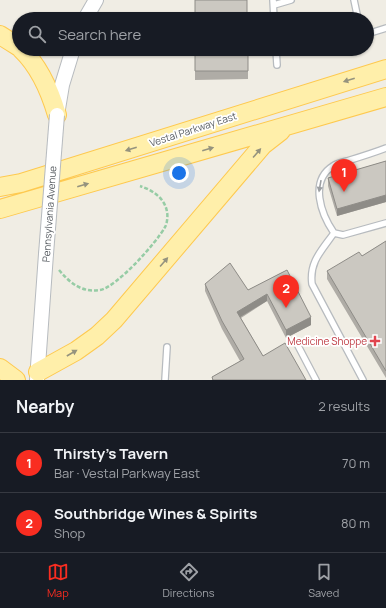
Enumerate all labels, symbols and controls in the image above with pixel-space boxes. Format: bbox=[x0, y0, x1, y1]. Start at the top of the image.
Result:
search box bbox=[12, 12, 374, 56]
icon: search bbox=[26, 23, 48, 45]
text: Search here bbox=[58, 24, 141, 45]
one-way arrow bbox=[342, 77, 354, 83]
street label: Vestal Parkway East bbox=[148, 108, 238, 150]
one-way arrow bbox=[125, 146, 137, 152]
one-way arrow bbox=[202, 146, 214, 152]
one-way arrow bbox=[253, 147, 262, 158]
pin: 1 bbox=[331, 159, 357, 192]
your location bbox=[169, 163, 189, 183]
street label: Pennsylvania Avenue bbox=[39, 165, 59, 263]
one-way arrow bbox=[317, 180, 323, 192]
one-way arrow bbox=[78, 182, 90, 188]
one-way arrow bbox=[159, 257, 168, 267]
pin: 2 bbox=[273, 275, 299, 308]
place label: Medicine Shoppe bbox=[287, 334, 367, 348]
marker: Medicine Shoppe bbox=[370, 336, 380, 346]
one-way arrow bbox=[66, 349, 78, 356]
text: Nearby bbox=[16, 395, 74, 418]
text: 2 results bbox=[318, 397, 370, 415]
text: Thirsty's Tavern bbox=[54, 443, 168, 464]
text: 1 bbox=[26, 454, 32, 472]
text: 70 m bbox=[342, 454, 370, 472]
text: Bar · Vestal Parkway East bbox=[54, 464, 200, 482]
text: Southbridge Wines & Spirits bbox=[54, 503, 257, 524]
text: 2 bbox=[25, 514, 33, 532]
text: 80 m bbox=[341, 514, 370, 532]
text: Shop bbox=[54, 524, 85, 542]
tab: Map bbox=[47, 561, 69, 600]
tab: Directions bbox=[162, 561, 215, 600]
tab: Saved bbox=[308, 561, 339, 600]

